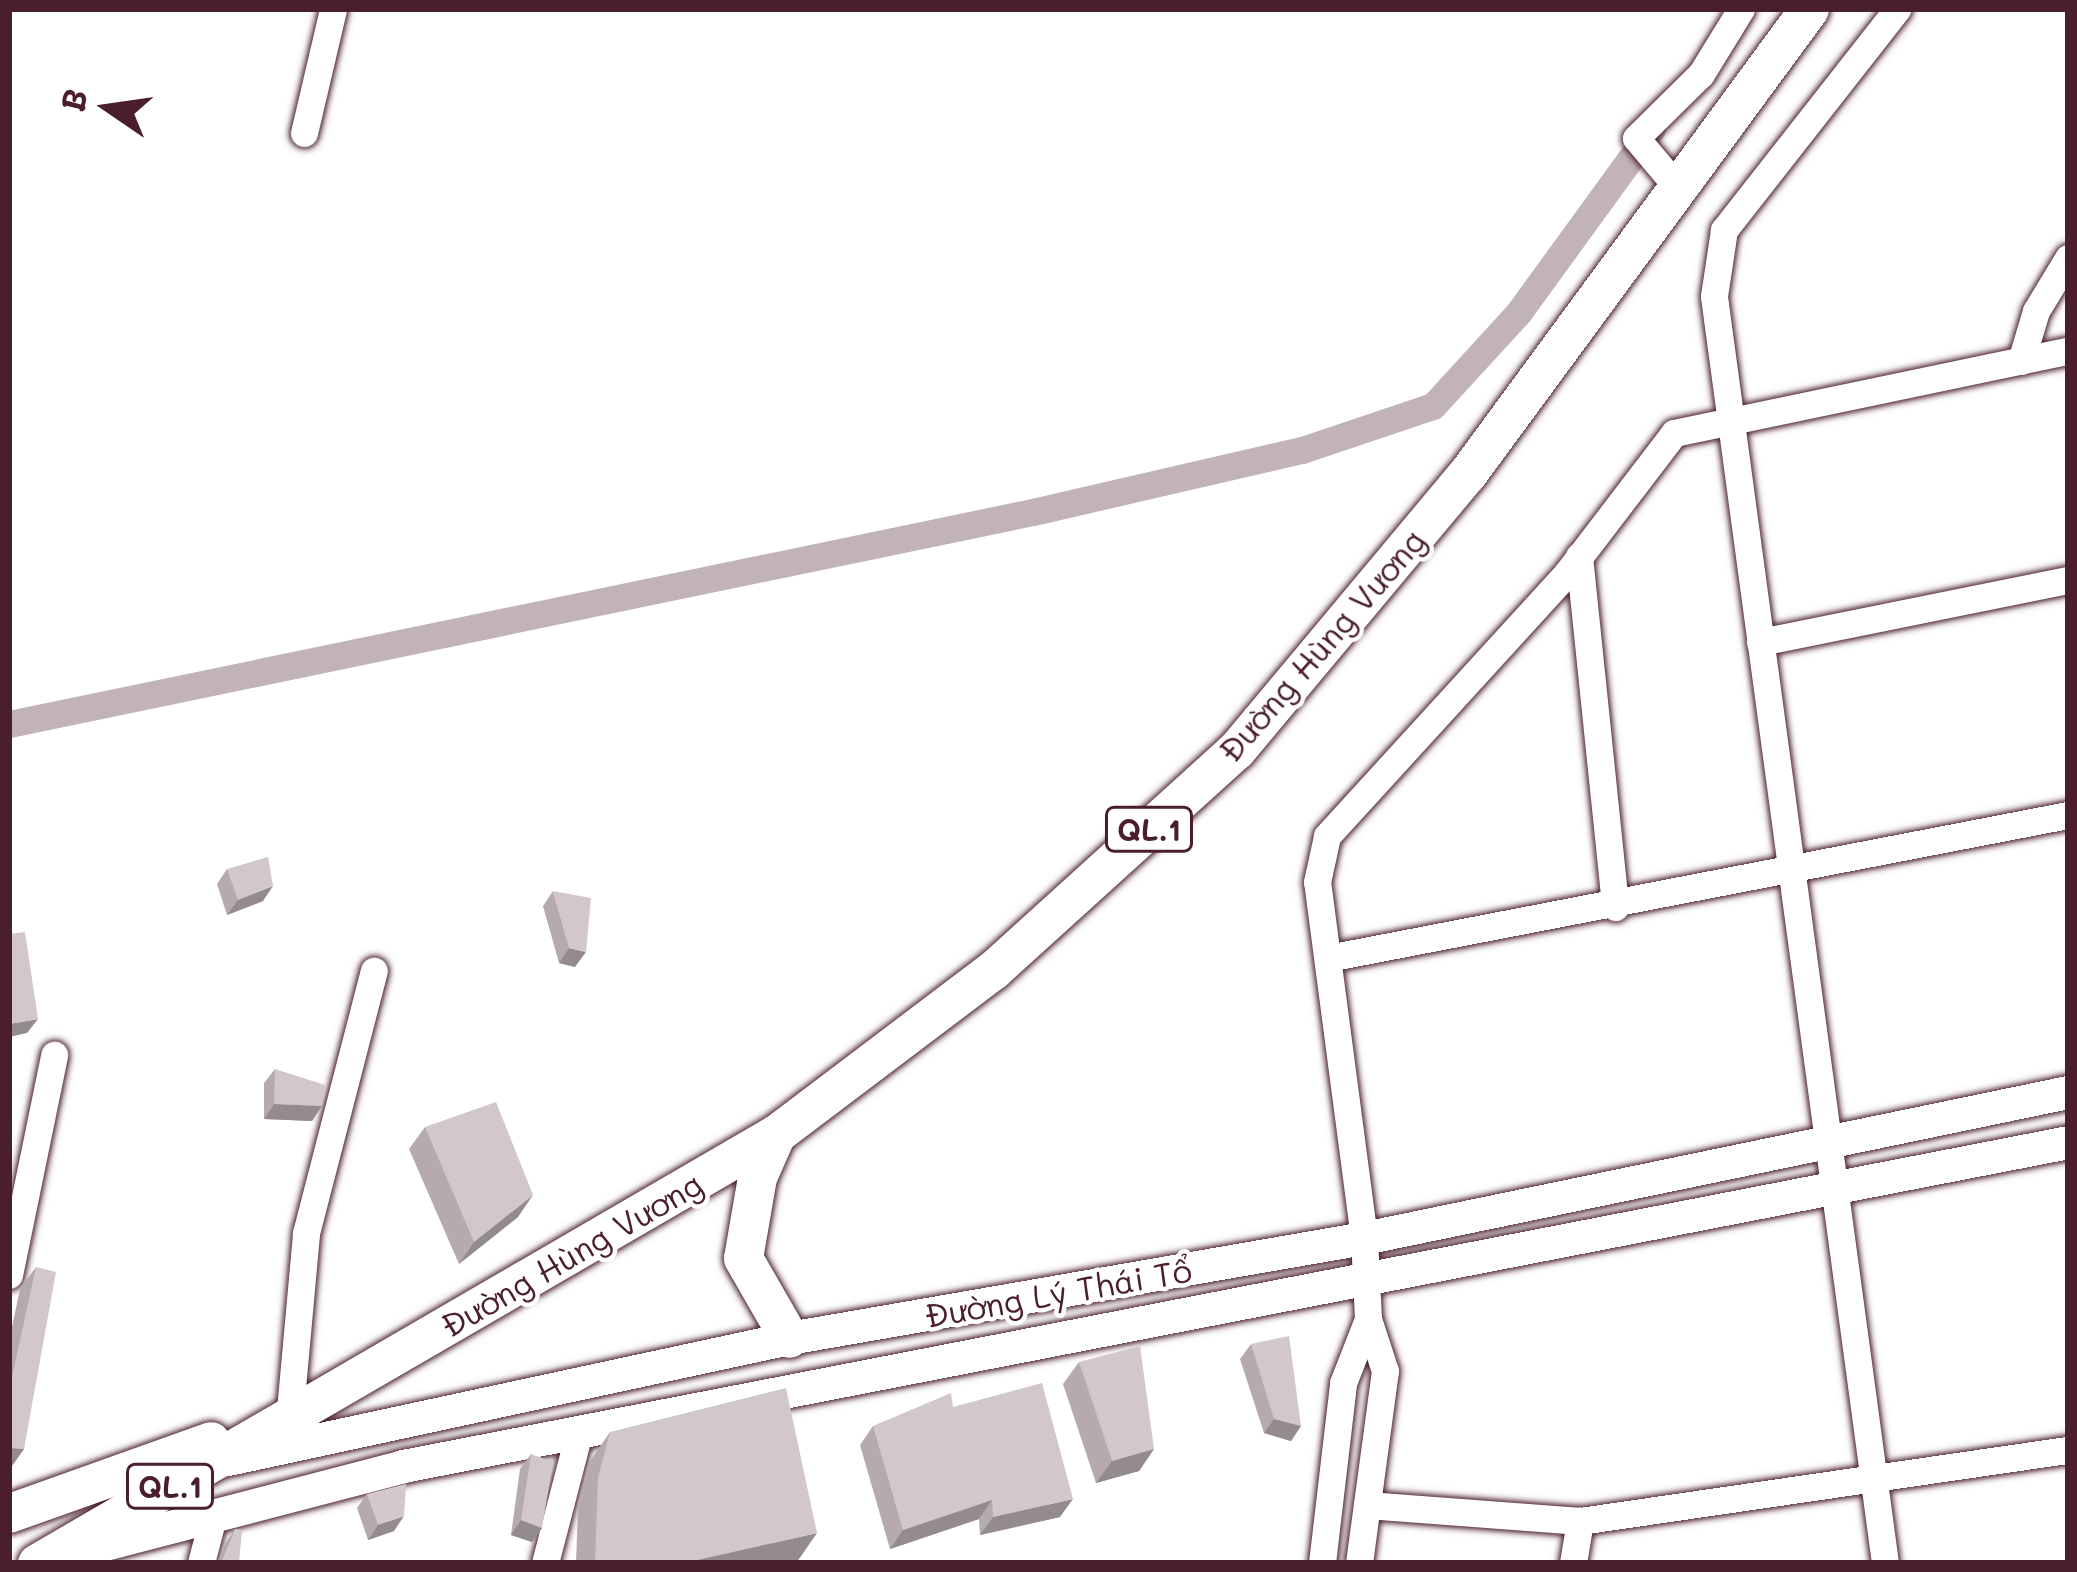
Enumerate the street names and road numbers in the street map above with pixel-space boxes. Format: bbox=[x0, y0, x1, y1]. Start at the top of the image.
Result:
street label: Đường Hùng Vương bbox=[1209, 521, 1433, 769]
road number: QL.1 bbox=[1104, 805, 1194, 853]
street label: Đường Hùng Vương bbox=[433, 1163, 709, 1345]
street label: Đường Lý Thái Tổ bbox=[921, 1249, 1195, 1335]
road number: QL.1 bbox=[125, 1462, 215, 1510]

